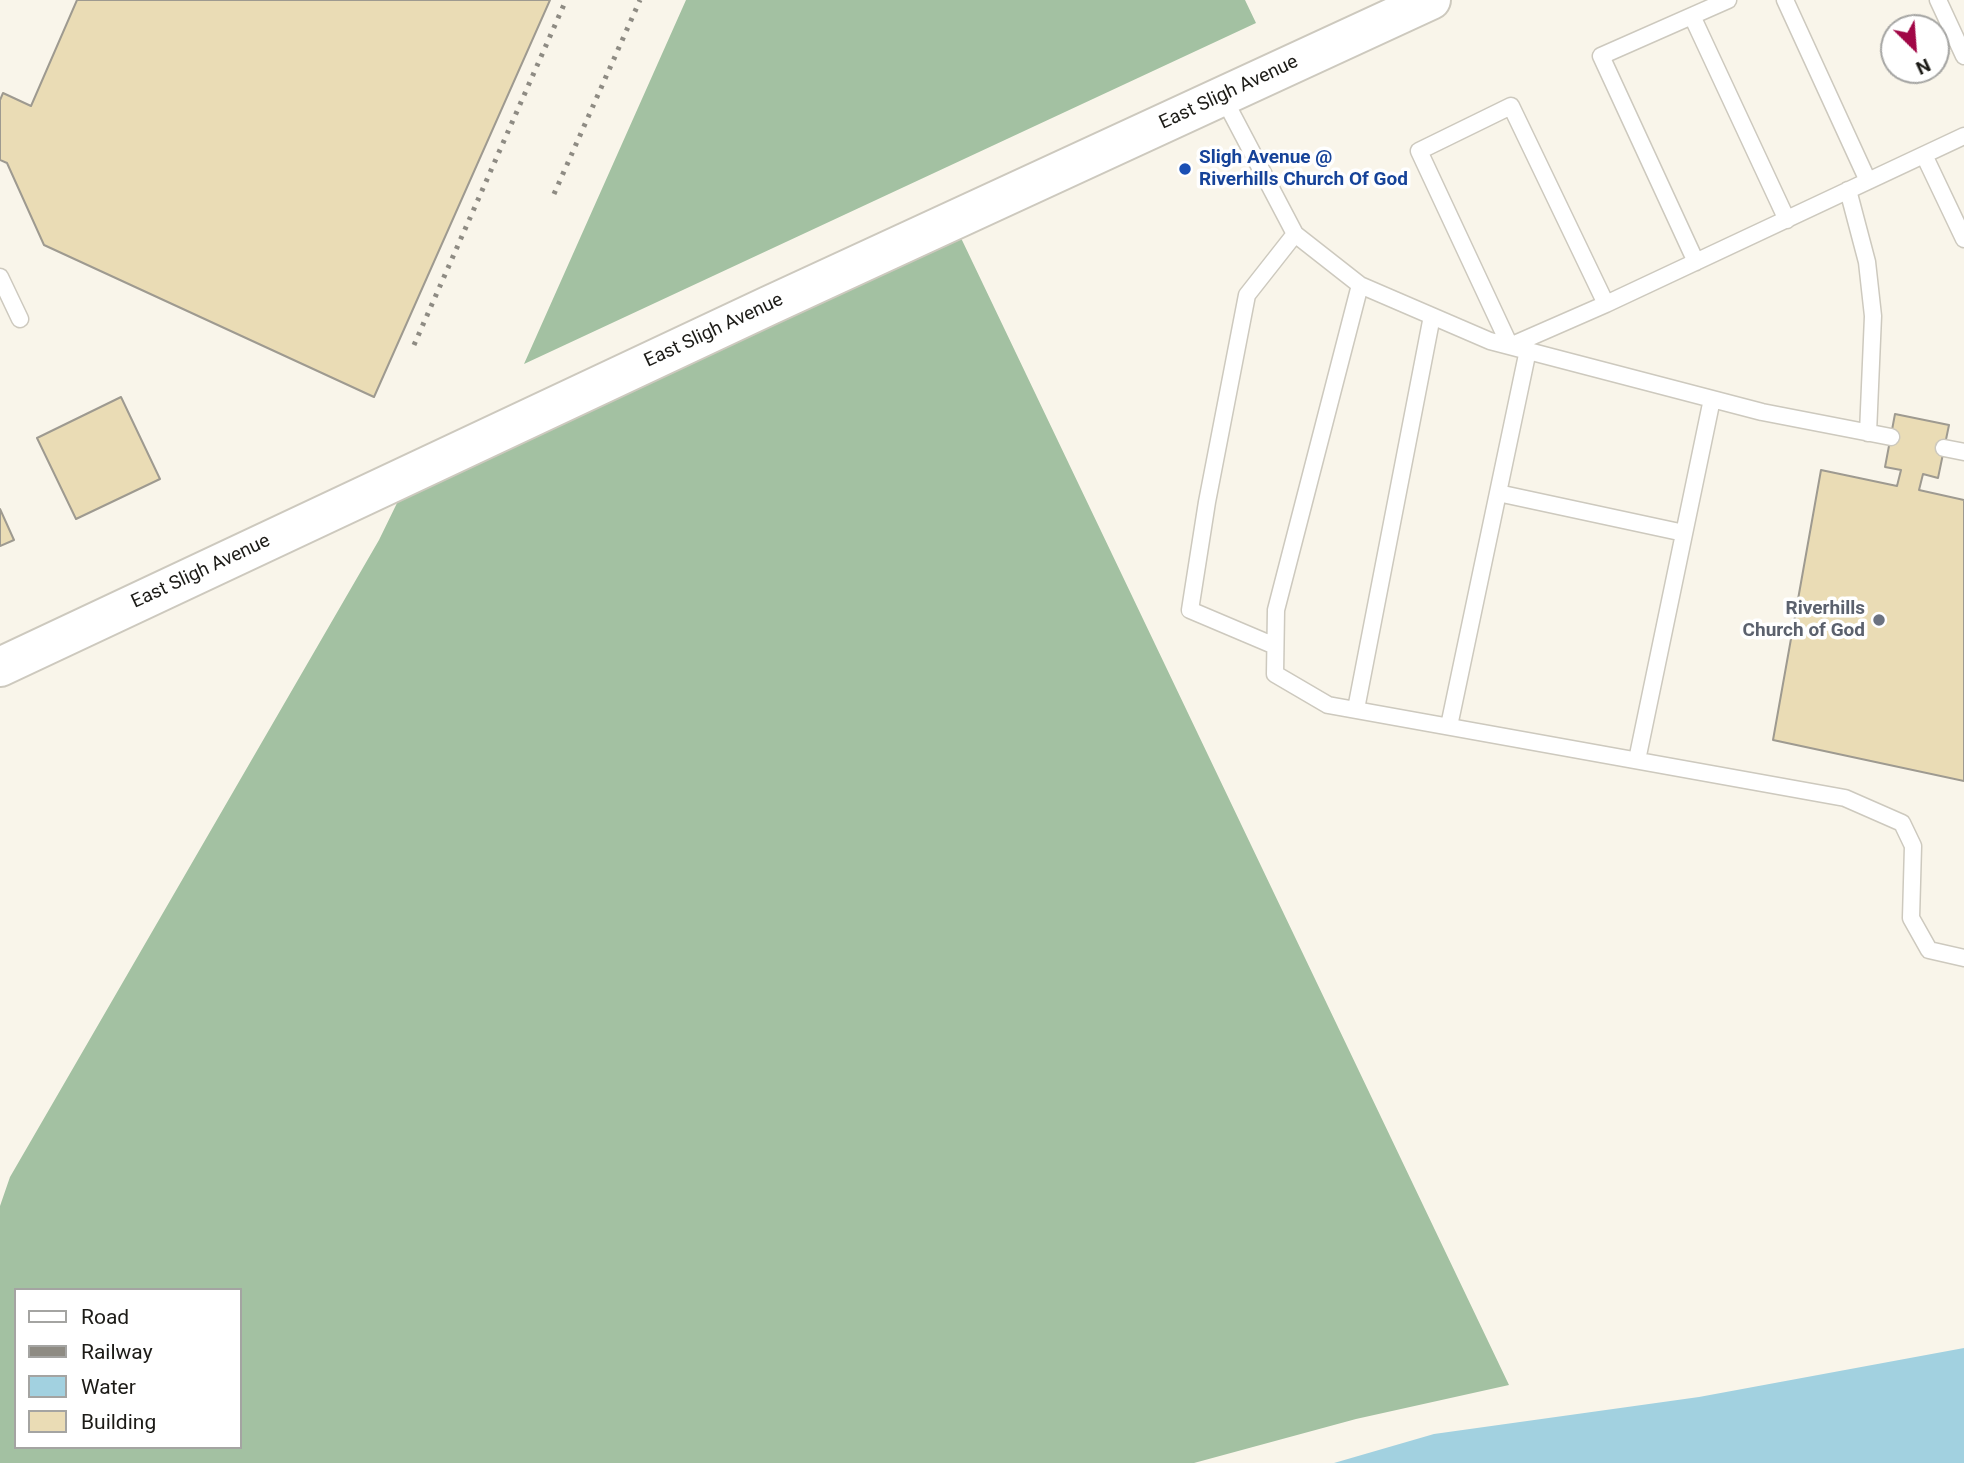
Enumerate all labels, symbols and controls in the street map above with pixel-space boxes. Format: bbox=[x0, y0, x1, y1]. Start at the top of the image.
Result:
north arrow bbox=[1880, 14, 1950, 84]
street label: East Sligh Avenue bbox=[1156, 51, 1302, 135]
text: N bbox=[1912, 53, 1934, 80]
place label: Sligh Avenue @ Riverhills Church Of God bbox=[1199, 147, 1408, 191]
marker: Sligh Avenue @ Riverhills Church Of God bbox=[1177, 161, 1193, 177]
street label: East Sligh Avenue bbox=[641, 289, 787, 373]
street label: East Sligh Avenue bbox=[128, 530, 274, 614]
place label: Riverhills Church of God bbox=[1743, 598, 1865, 642]
marker: Riverhills Church of God bbox=[1871, 612, 1887, 628]
legend bbox=[14, 1288, 242, 1449]
text: Road bbox=[81, 1305, 129, 1329]
text: Railway bbox=[81, 1340, 153, 1364]
text: Water bbox=[81, 1375, 136, 1399]
text: Building bbox=[81, 1410, 156, 1434]

